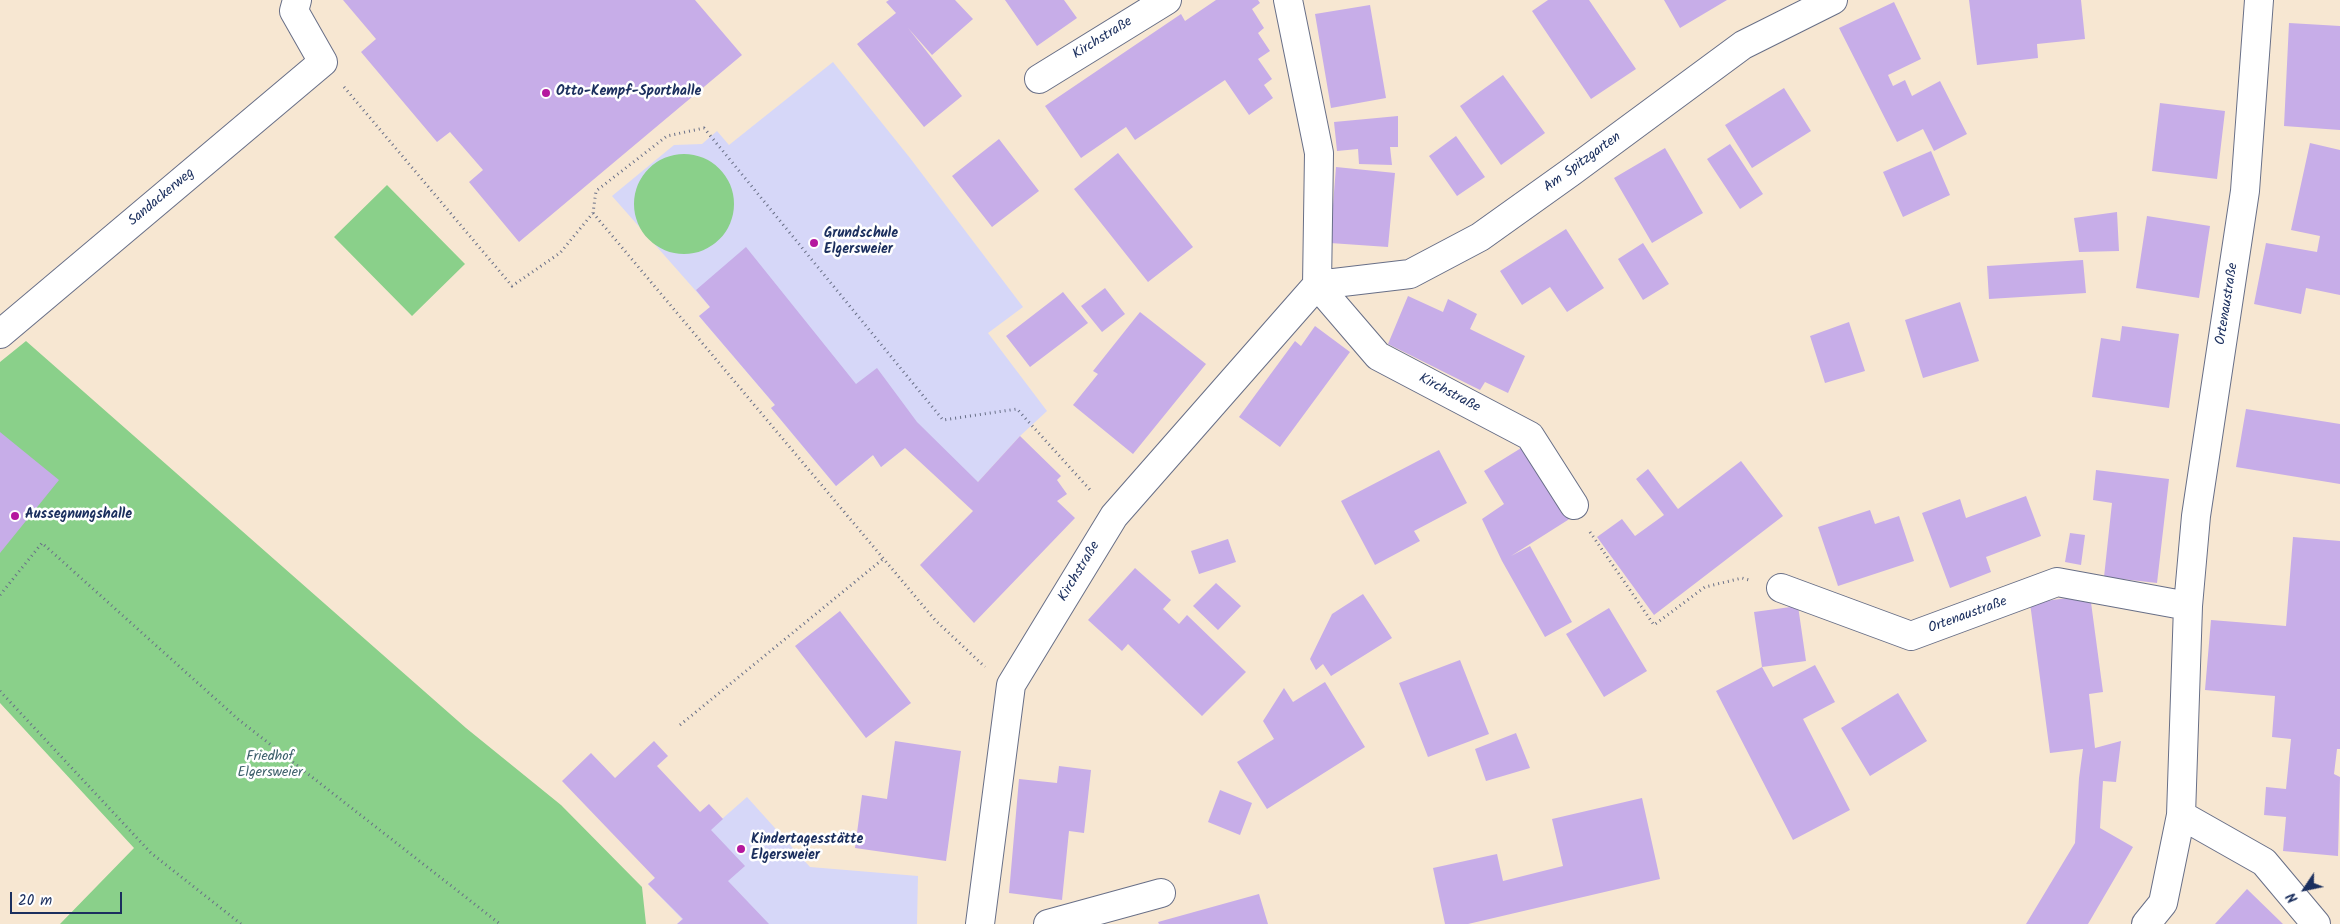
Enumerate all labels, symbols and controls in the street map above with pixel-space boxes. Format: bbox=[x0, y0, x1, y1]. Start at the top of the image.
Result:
street label: Kirchstraße bbox=[1070, 14, 1136, 64]
place label: Otto-Kempf-Sporthalle bbox=[556, 85, 701, 101]
marker: Otto-Kempf-Sporthalle bbox=[540, 87, 552, 99]
street label: Am Spitzgarten bbox=[1541, 129, 1625, 197]
street label: Sandackerweg bbox=[126, 165, 198, 231]
place label: Grundschule Elgersweier bbox=[824, 227, 898, 260]
marker: Grundschule Elgersweier bbox=[808, 237, 820, 249]
street label: Ortenaustraße bbox=[2213, 262, 2243, 346]
street label: Kirchstraße bbox=[1415, 371, 1483, 417]
place label: Aussegnungshalle bbox=[25, 508, 132, 524]
marker: Aussegnungshalle bbox=[9, 510, 21, 522]
street label: Kirchstraße bbox=[1056, 539, 1104, 605]
street label: Ortenaustraße bbox=[1926, 594, 2010, 638]
park label: Friedhof Elgersweier bbox=[237, 750, 303, 782]
place label: Kindertagesstätte Elgersweier bbox=[751, 833, 863, 866]
marker: Kindertagesstätte Elgersweier bbox=[735, 843, 747, 855]
north arrow bbox=[2280, 864, 2330, 914]
scale bar bbox=[12, 882, 125, 914]
text: N bbox=[2281, 888, 2304, 907]
text: 20 m bbox=[18, 889, 52, 913]

